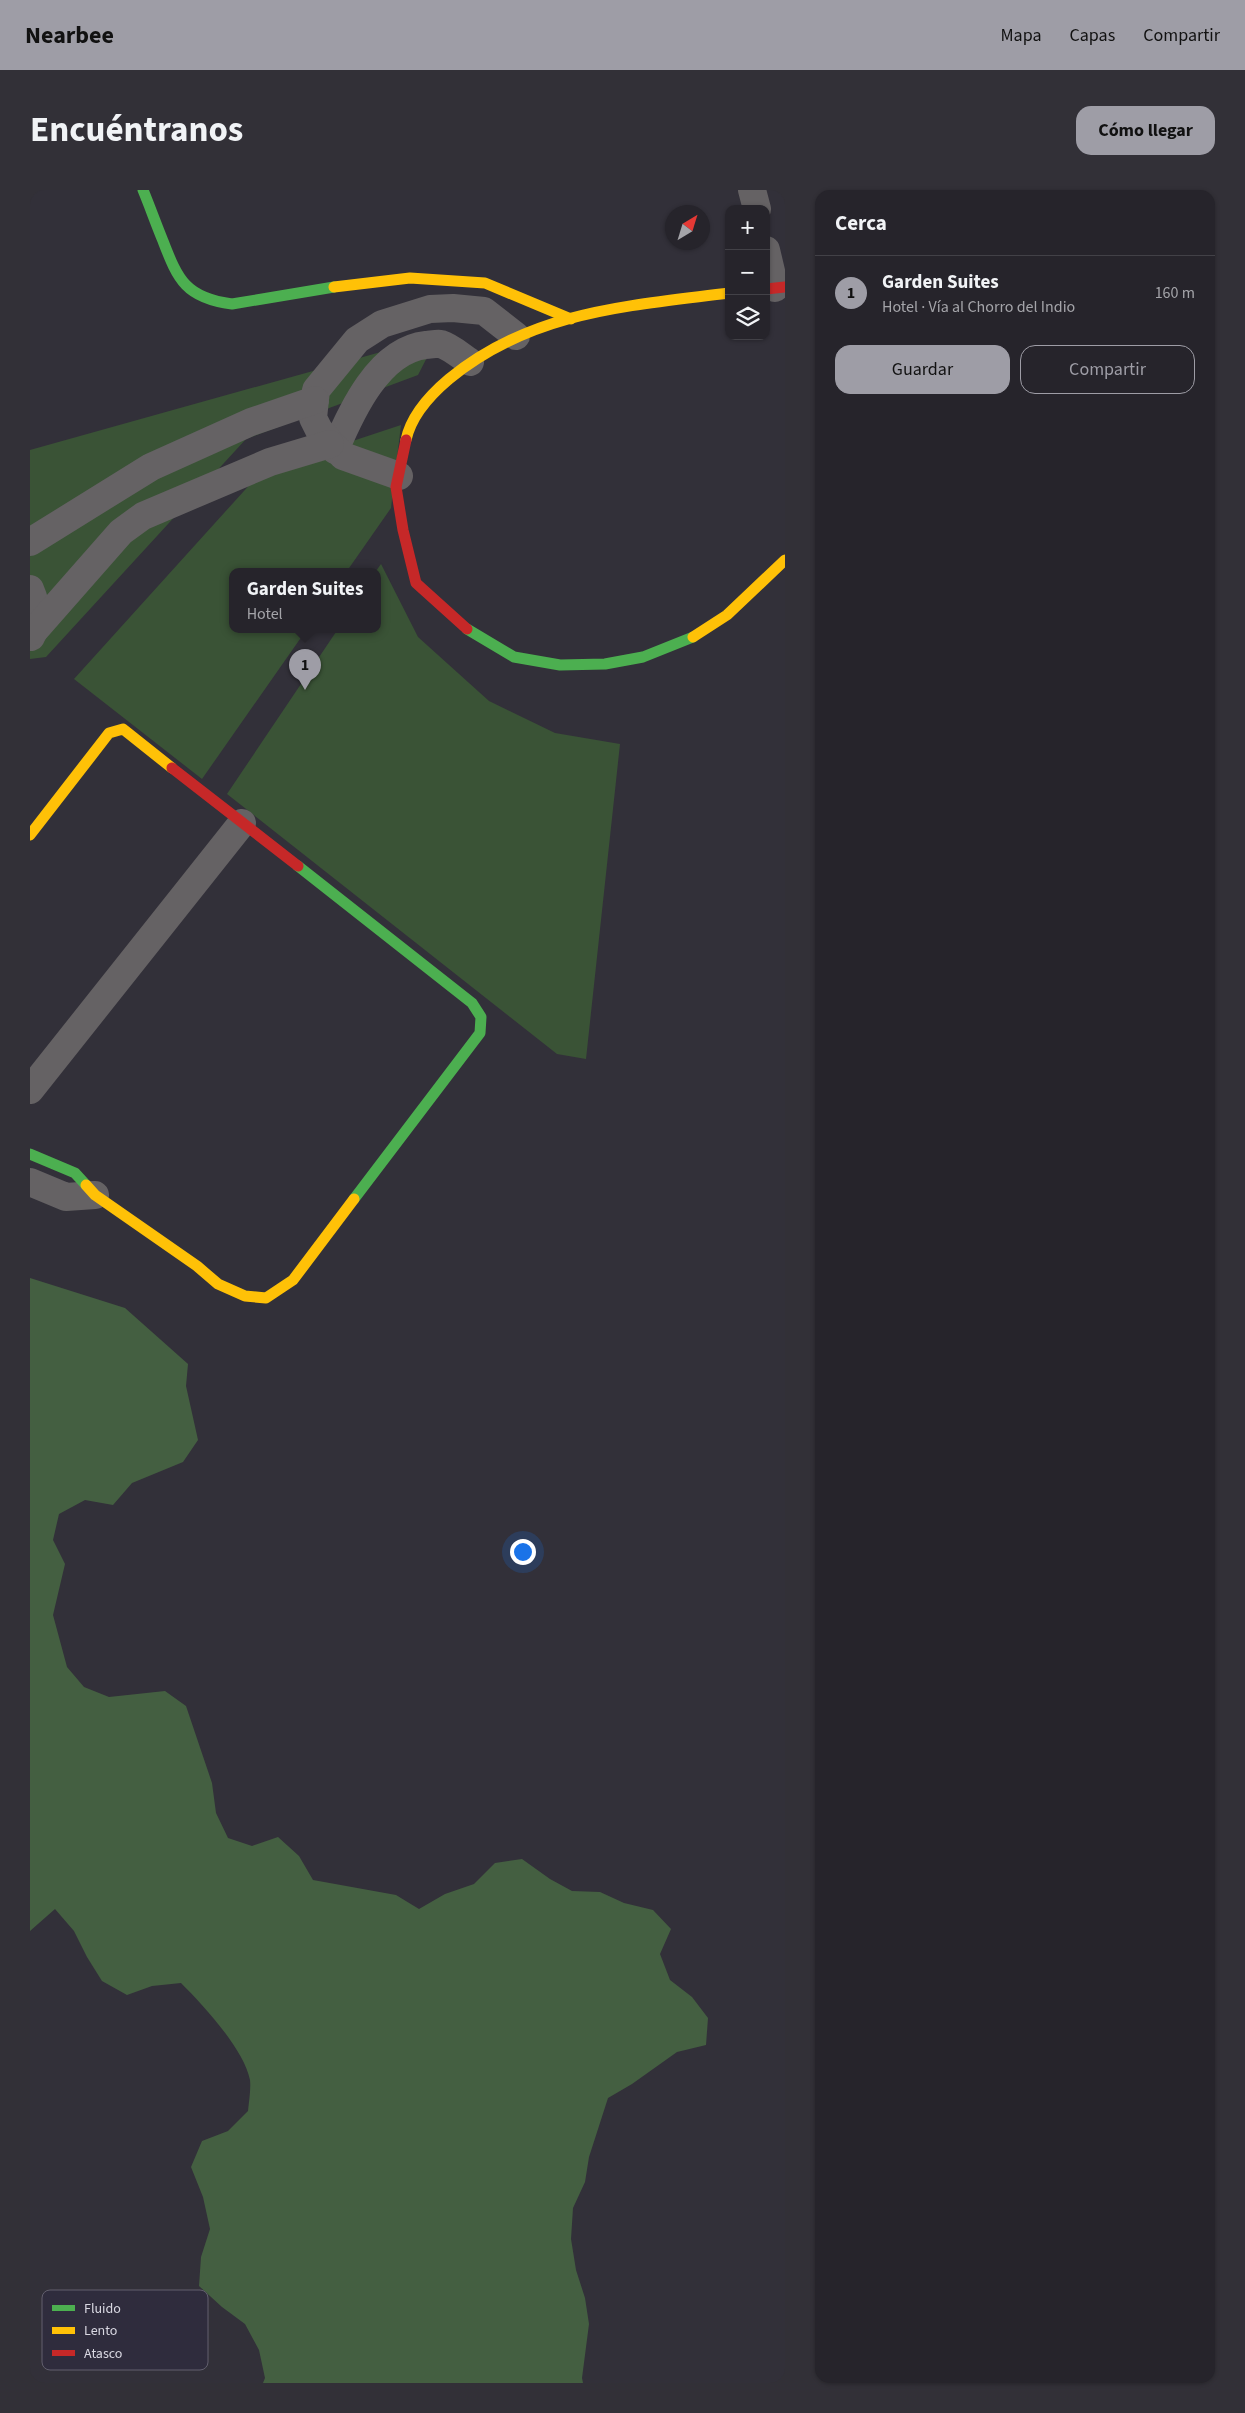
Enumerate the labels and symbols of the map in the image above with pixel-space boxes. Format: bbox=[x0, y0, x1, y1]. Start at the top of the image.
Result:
north arrow bbox=[665, 205, 710, 250]
pin: 1 bbox=[289, 649, 321, 690]
your location bbox=[510, 1539, 536, 1565]
legend bbox=[42, 2290, 208, 2370]
text: Fluido bbox=[84, 2299, 121, 2319]
text: Lento bbox=[84, 2321, 117, 2341]
text: Atasco bbox=[84, 2344, 122, 2364]

